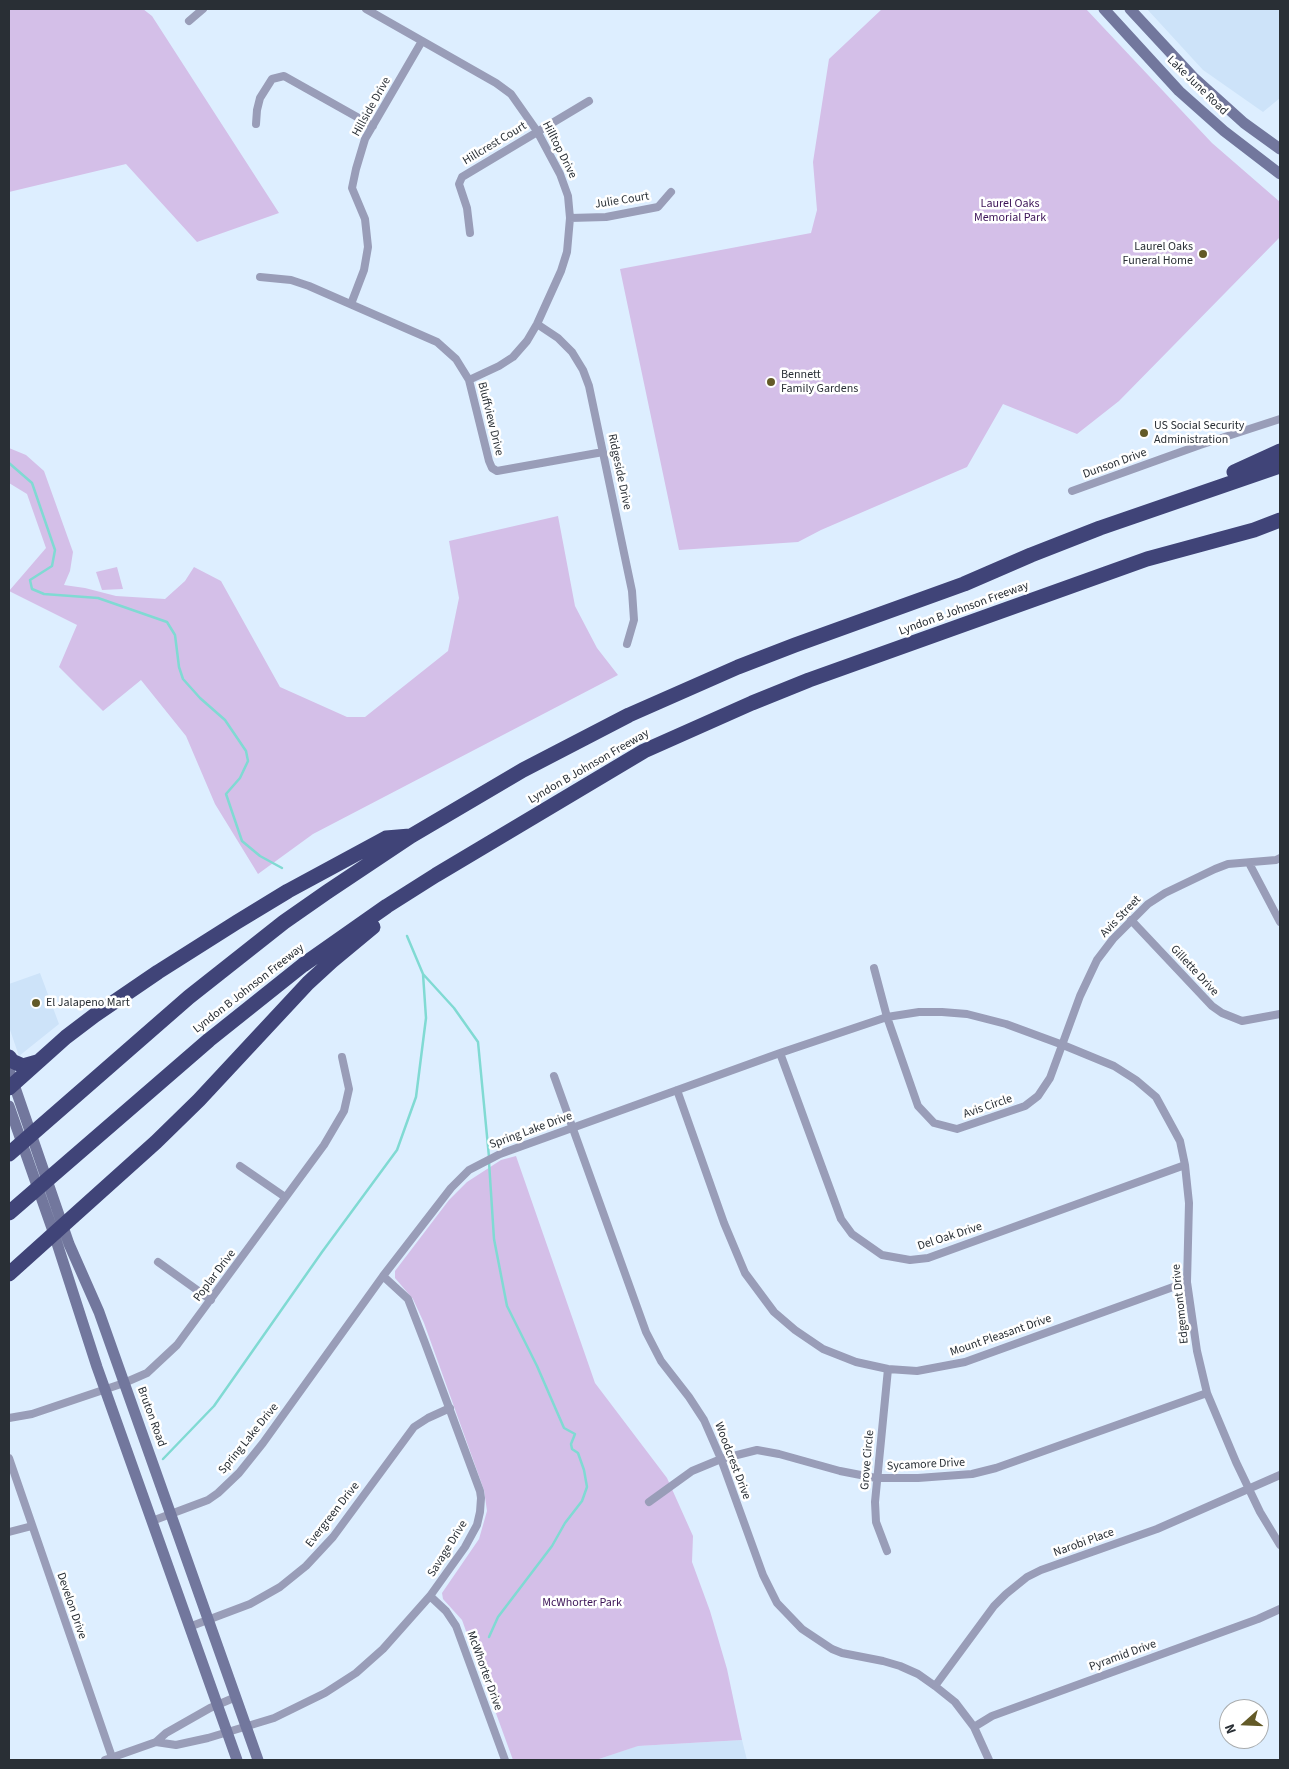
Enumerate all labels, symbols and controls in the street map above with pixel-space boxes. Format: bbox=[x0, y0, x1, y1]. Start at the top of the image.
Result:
street label: Lake June Road bbox=[1164, 53, 1230, 119]
street label: Hillside Drive bbox=[350, 75, 394, 139]
street label: Hillcrest Court bbox=[461, 119, 529, 169]
street label: Hilltop Drive bbox=[538, 119, 580, 181]
street label: Julie Court bbox=[594, 190, 650, 212]
park label: Laurel Oaks Memorial Park bbox=[974, 197, 1046, 225]
place label: Laurel Oaks Funeral Home bbox=[1123, 240, 1193, 268]
marker: Laurel Oaks Funeral Home bbox=[1197, 248, 1209, 260]
place label: Bennett Family Gardens bbox=[781, 368, 858, 396]
marker: Bennett Family Gardens bbox=[765, 376, 777, 388]
street label: Bluffview Drive bbox=[474, 381, 506, 457]
place label: US Social Security Administration bbox=[1154, 419, 1244, 447]
marker: US Social Security Administration bbox=[1138, 427, 1150, 439]
street label: Ridgeside Drive bbox=[604, 433, 634, 511]
street label: Dunson Drive bbox=[1081, 446, 1149, 482]
street label: Lyndon B Johnson Freeway bbox=[897, 579, 1031, 639]
street label: Lyndon B Johnson Freeway bbox=[526, 727, 652, 807]
street label: Avis Street bbox=[1098, 893, 1144, 941]
street label: Lyndon B Johnson Freeway bbox=[191, 941, 307, 1037]
street label: Gillette Drive bbox=[1167, 943, 1221, 999]
place label: El Jalapeno Mart bbox=[46, 996, 130, 1010]
marker: El Jalapeno Mart bbox=[30, 997, 42, 1009]
street label: Avis Circle bbox=[962, 1092, 1014, 1122]
street label: Spring Lake Drive bbox=[488, 1109, 574, 1153]
street label: Del Oak Drive bbox=[916, 1220, 984, 1254]
street label: Poplar Drive bbox=[191, 1247, 239, 1305]
street label: Edgemont Drive bbox=[1170, 1263, 1192, 1345]
street label: Mount Pleasant Drive bbox=[948, 1312, 1054, 1360]
street label: Bruton Road bbox=[133, 1385, 169, 1449]
street label: Spring Lake Drive bbox=[216, 1401, 282, 1477]
street label: Woodcrest Drive bbox=[711, 1420, 753, 1502]
street label: Grove Circle bbox=[858, 1429, 878, 1491]
street label: Sycamore Drive bbox=[887, 1456, 965, 1474]
street label: Evergreen Drive bbox=[303, 1480, 363, 1550]
street label: Savage Drive bbox=[425, 1518, 471, 1580]
street label: Narobi Place bbox=[1052, 1525, 1116, 1561]
street label: Develon Drive bbox=[53, 1571, 89, 1641]
park label: McWhorter Park bbox=[542, 1596, 622, 1610]
street label: McWhorter Drive bbox=[463, 1629, 505, 1713]
street label: Pyramid Drive bbox=[1088, 1637, 1158, 1675]
north arrow bbox=[1219, 1699, 1269, 1749]
text: N bbox=[1220, 1721, 1242, 1737]

